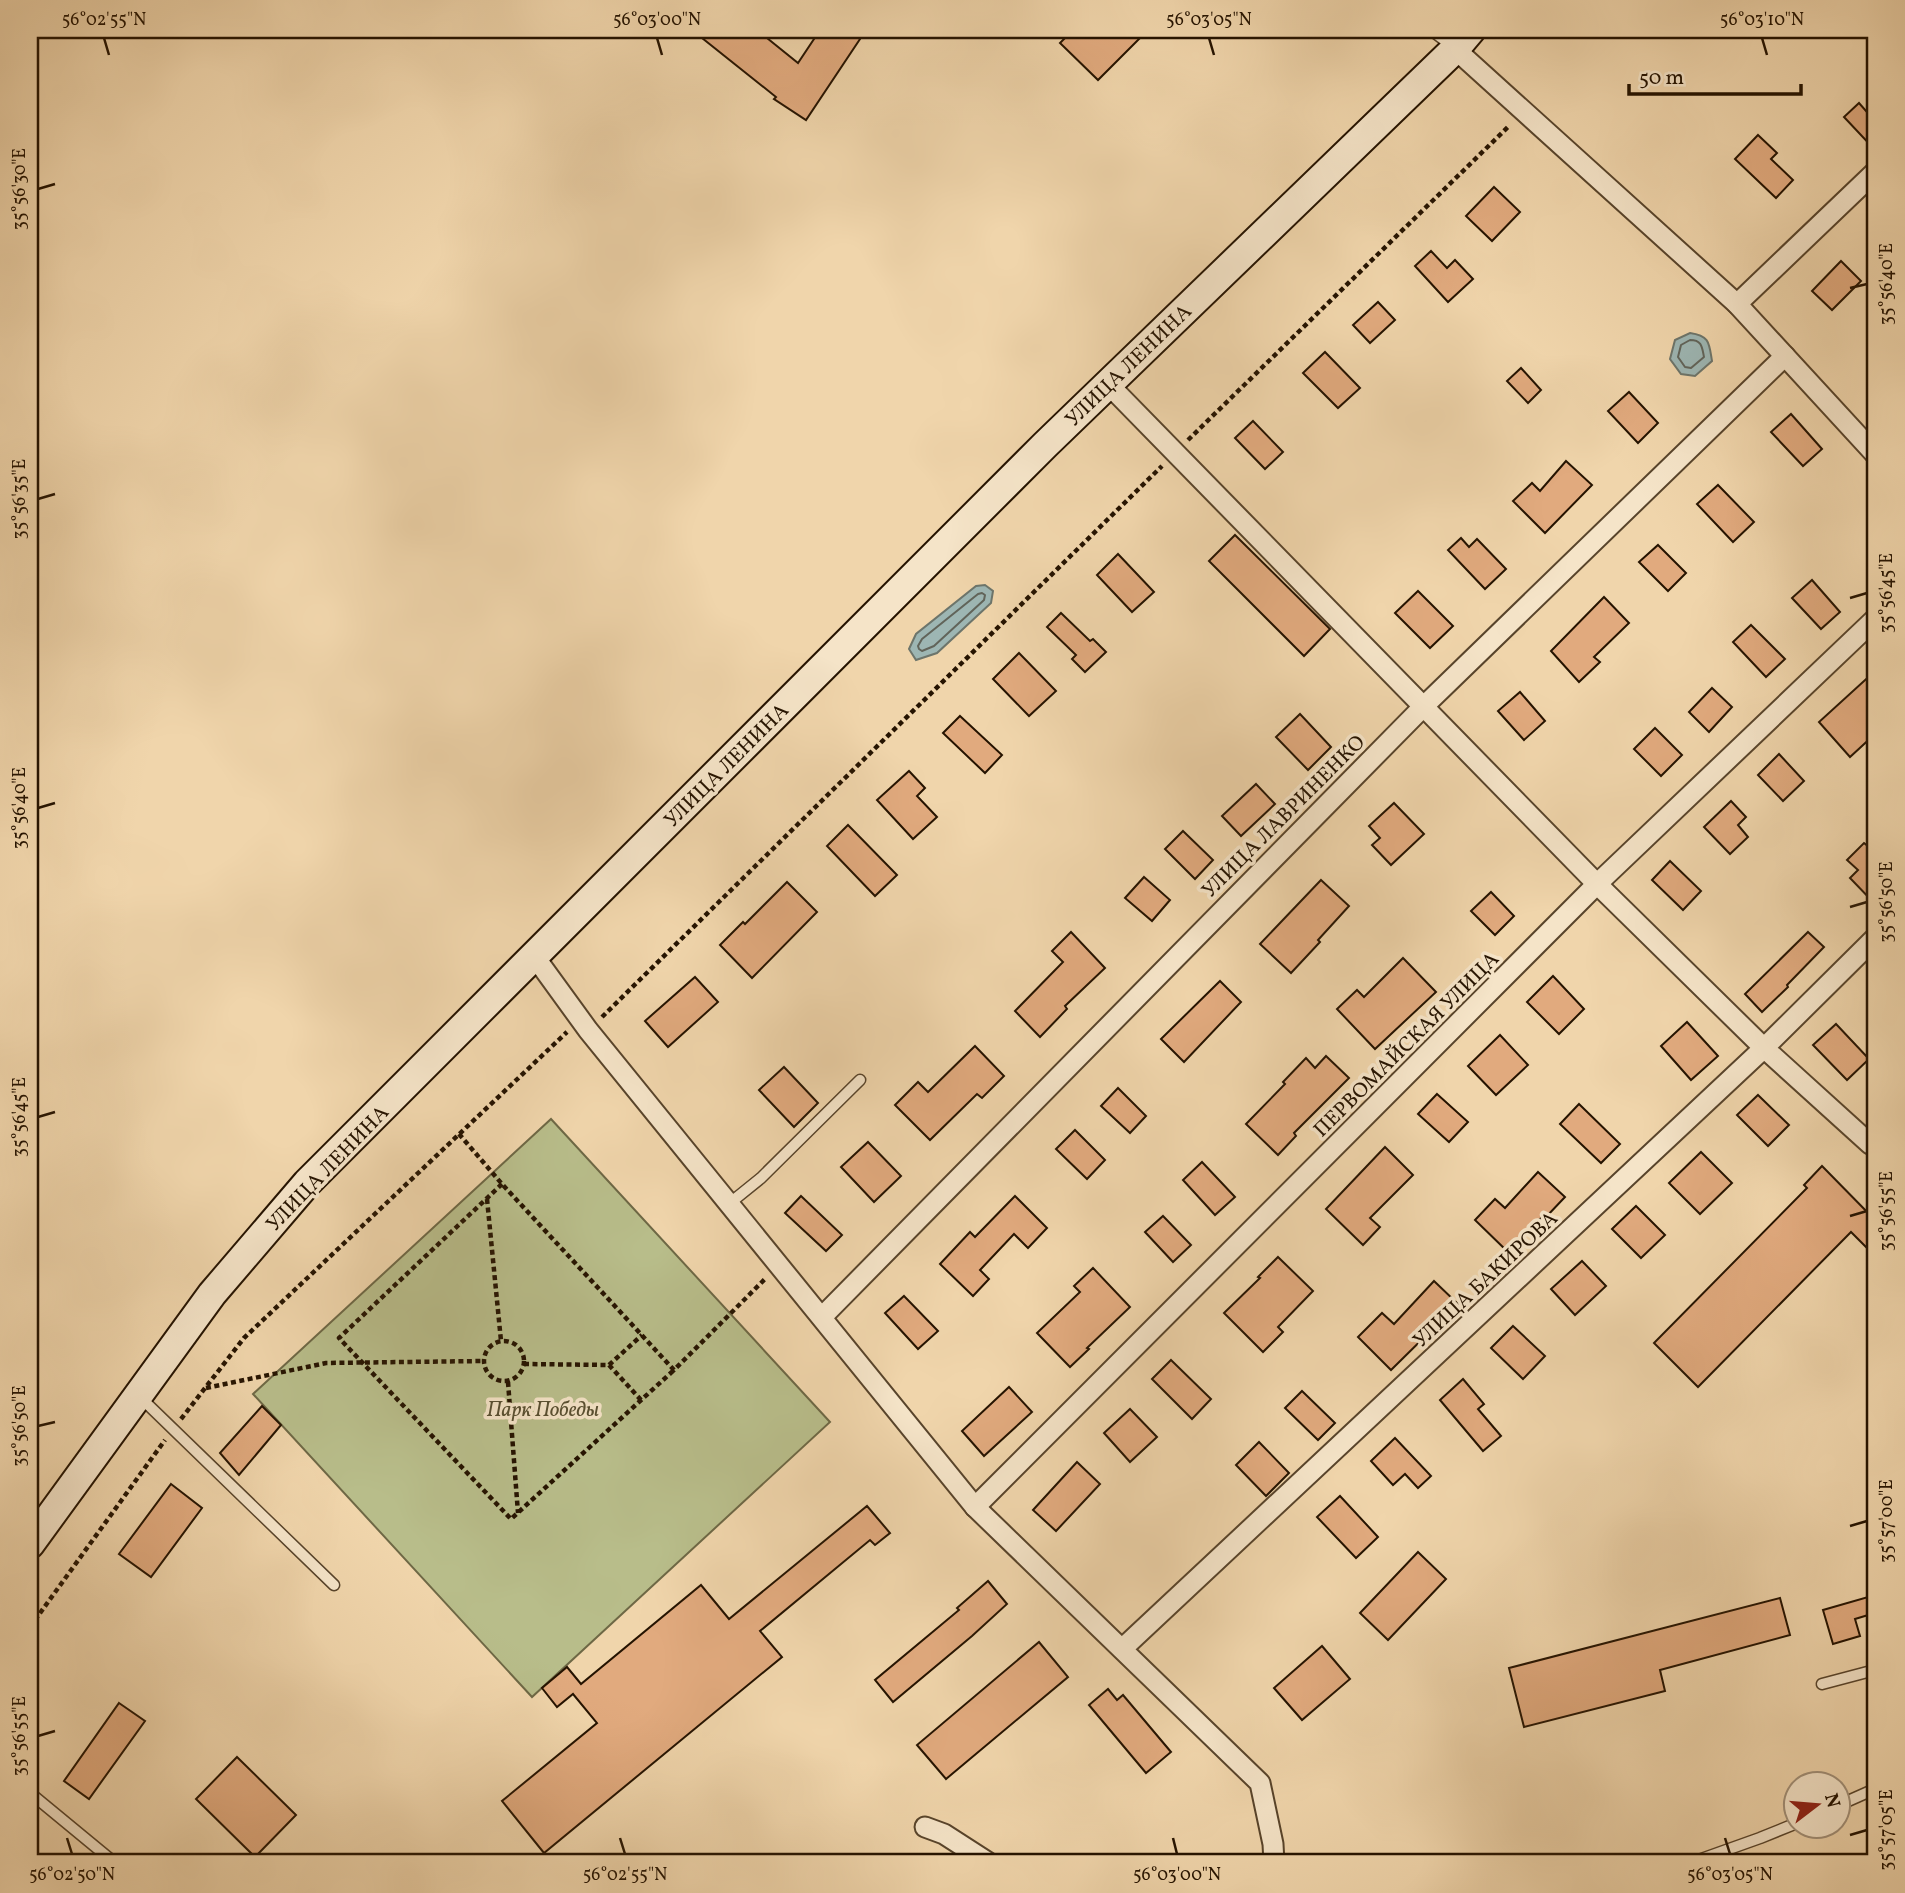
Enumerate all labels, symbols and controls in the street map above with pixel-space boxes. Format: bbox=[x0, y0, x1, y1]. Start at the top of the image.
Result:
text: 56°02'55"N bbox=[62, 8, 146, 33]
text: 56°03'00"N bbox=[613, 8, 701, 33]
text: 56°03'05"N bbox=[1166, 8, 1252, 33]
text: 56°03'10"N bbox=[1720, 8, 1804, 33]
scale bar bbox=[1629, 52, 1800, 96]
text: 50 m bbox=[1639, 64, 1684, 93]
text: 35°56'30"E bbox=[8, 148, 33, 230]
text: 35°56'40"E bbox=[1875, 243, 1900, 325]
street label: УЛИЦА ЛЕНИНА bbox=[1059, 298, 1199, 434]
text: 35°56'35"E bbox=[8, 458, 33, 539]
text: 35°56'45"E bbox=[1875, 553, 1900, 633]
street label: УЛИЦА ЛЕНИНА bbox=[658, 697, 796, 835]
street label: УЛИЦА ЛАВРИНЕНКО bbox=[1196, 729, 1372, 905]
text: 35°56'40"E bbox=[8, 767, 33, 849]
text: 35°56'50"E bbox=[1875, 861, 1900, 943]
street label: ПЕРВОМАЙСКАЯ УЛИЦА bbox=[1308, 946, 1507, 1144]
text: 35°56'45"E bbox=[8, 1077, 33, 1157]
street label: УЛИЦА ЛЕНИНА bbox=[260, 1099, 396, 1239]
text: 35°56'55"E bbox=[1875, 1171, 1900, 1251]
street label: УЛИЦА БАКИРОВА bbox=[1407, 1205, 1565, 1355]
text: 35°56'50"E bbox=[8, 1385, 33, 1467]
park label: Парк Победы bbox=[487, 1396, 599, 1425]
text: 35°57'00"E bbox=[1875, 1479, 1900, 1563]
text: 35°56'55"E bbox=[8, 1696, 33, 1776]
north arrow bbox=[1783, 1770, 1853, 1840]
text: 35°57'05"E bbox=[1875, 1789, 1900, 1871]
text: N bbox=[1817, 1791, 1846, 1811]
text: 56°02'50"N bbox=[29, 1863, 115, 1888]
text: 56°02'55"N bbox=[583, 1863, 667, 1888]
text: 56°03'00"N bbox=[1133, 1863, 1221, 1888]
text: 56°03'05"N bbox=[1687, 1863, 1773, 1888]

